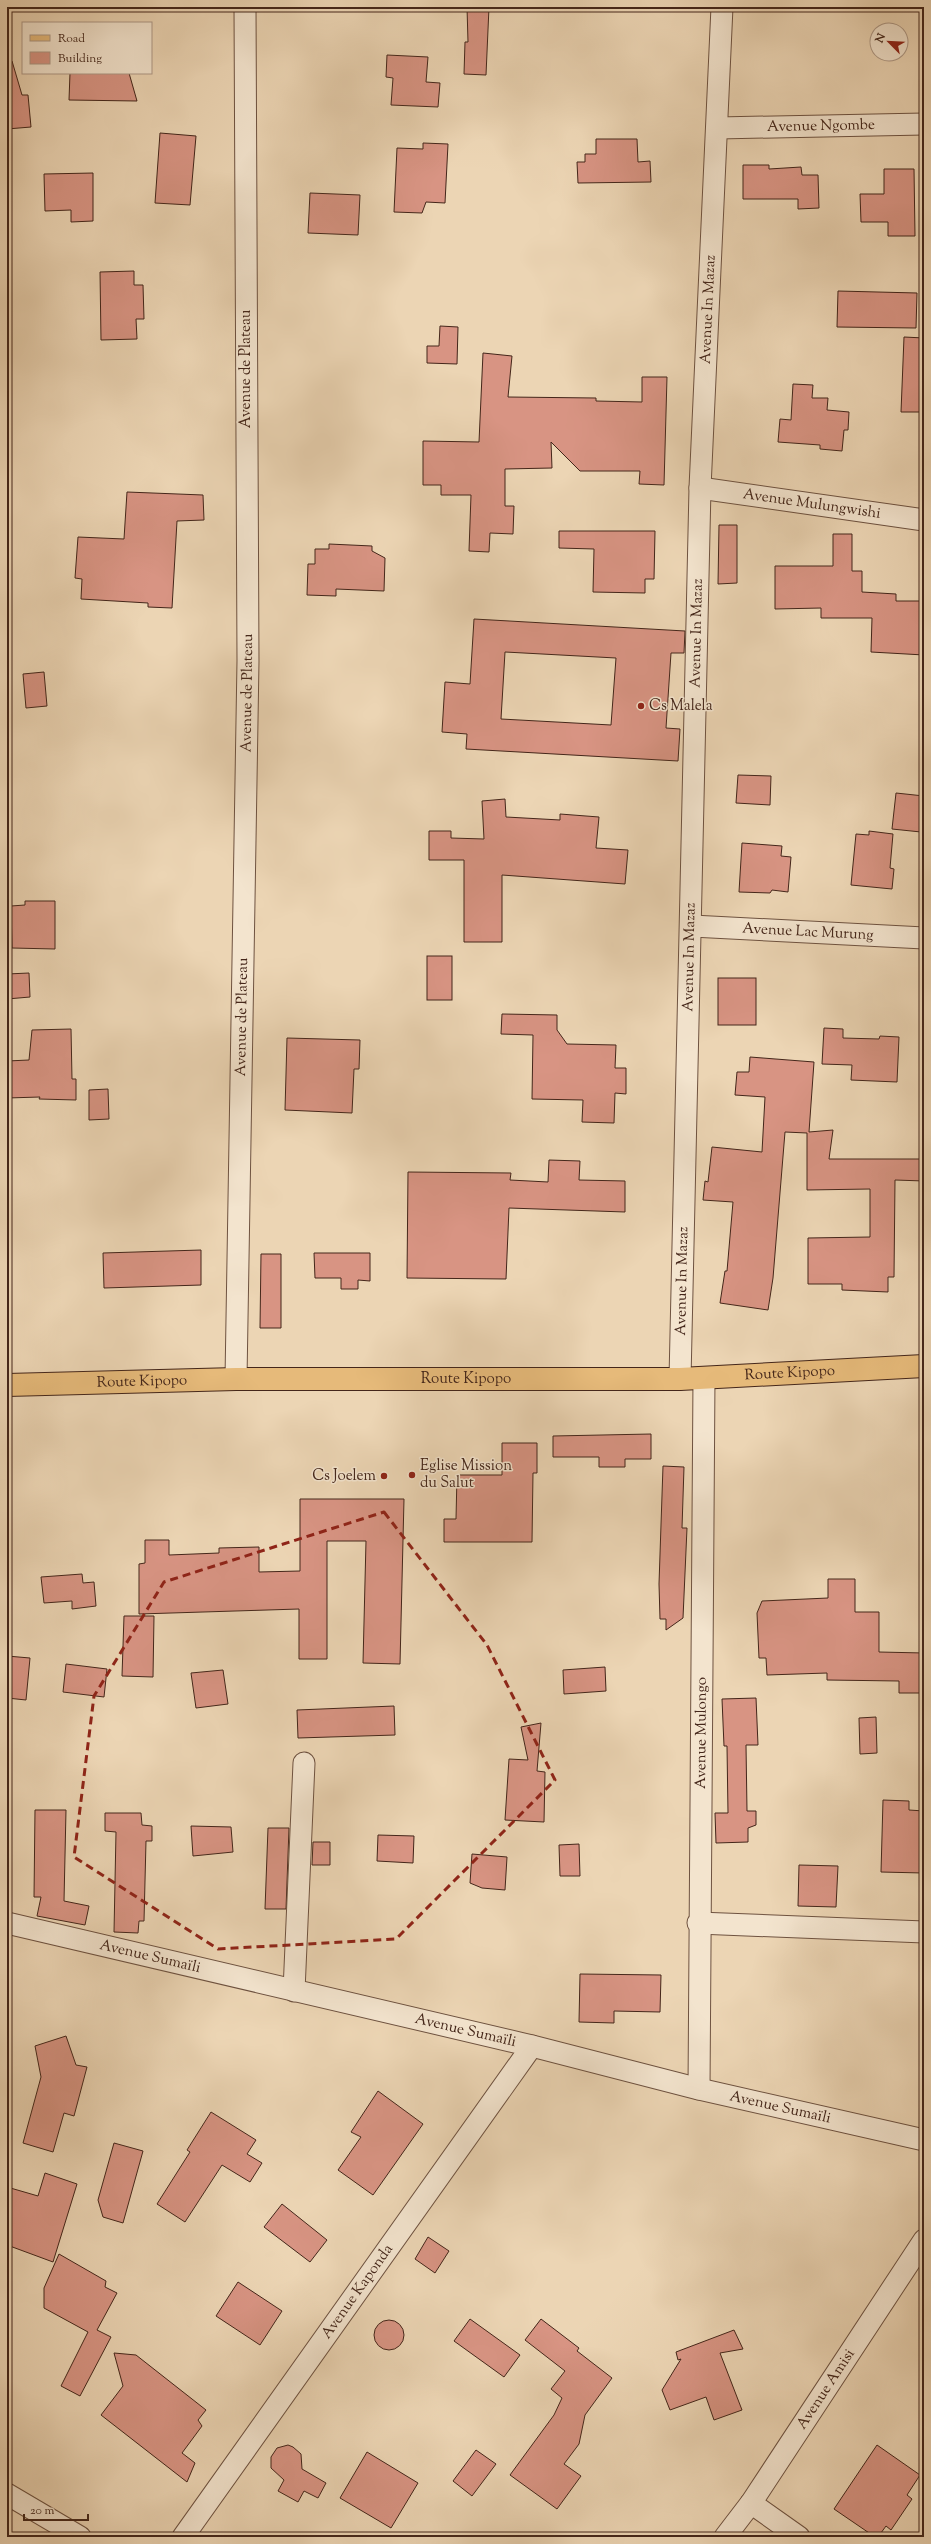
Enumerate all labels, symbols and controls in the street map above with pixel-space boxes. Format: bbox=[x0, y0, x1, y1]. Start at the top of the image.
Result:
legend bbox=[22, 22, 152, 74]
north arrow bbox=[869, 22, 909, 62]
text: Road bbox=[58, 30, 85, 48]
text: N bbox=[871, 31, 890, 47]
text: Building bbox=[58, 50, 102, 68]
street label: Avenue Ngombe bbox=[767, 114, 875, 138]
street label: Avenue In Mazaz bbox=[695, 254, 721, 365]
street label: Avenue de Plateau bbox=[236, 309, 257, 428]
street label: Avenue Mulungwishi bbox=[742, 484, 882, 524]
street label: Avenue In Mazaz bbox=[685, 578, 708, 688]
street label: Avenue de Plateau bbox=[236, 633, 259, 753]
place label: Cs Malela bbox=[649, 696, 713, 717]
marker: Cs Malela bbox=[636, 701, 646, 711]
street label: Avenue In Mazaz bbox=[678, 902, 701, 1012]
street label: Avenue Lac Murung bbox=[742, 918, 874, 946]
street label: Avenue de Plateau bbox=[231, 957, 254, 1077]
street label: Avenue In Mazaz bbox=[670, 1226, 694, 1336]
street label: Route Kipopo bbox=[744, 1360, 836, 1386]
street label: Route Kipopo bbox=[421, 1369, 511, 1390]
street label: Route Kipopo bbox=[96, 1370, 187, 1393]
place label: Eglise Mission du Salut bbox=[420, 1456, 512, 1494]
place label: Cs Joelem bbox=[312, 1466, 377, 1487]
marker: Eglise Mission du Salut bbox=[407, 1470, 417, 1480]
marker: Cs Joelem bbox=[379, 1471, 389, 1481]
street label: Avenue Mulongo bbox=[691, 1677, 712, 1789]
street label: Avenue Sumaïli bbox=[97, 1935, 203, 1979]
street label: Avenue Sumaïli bbox=[413, 2008, 518, 2052]
street label: Avenue Sumaïli bbox=[728, 2086, 833, 2129]
street label: Avenue Kaponda bbox=[316, 2240, 398, 2343]
street label: Avenue Amisi bbox=[792, 2345, 860, 2434]
scale bar bbox=[24, 2496, 88, 2522]
text: 20 m bbox=[30, 2502, 55, 2520]

